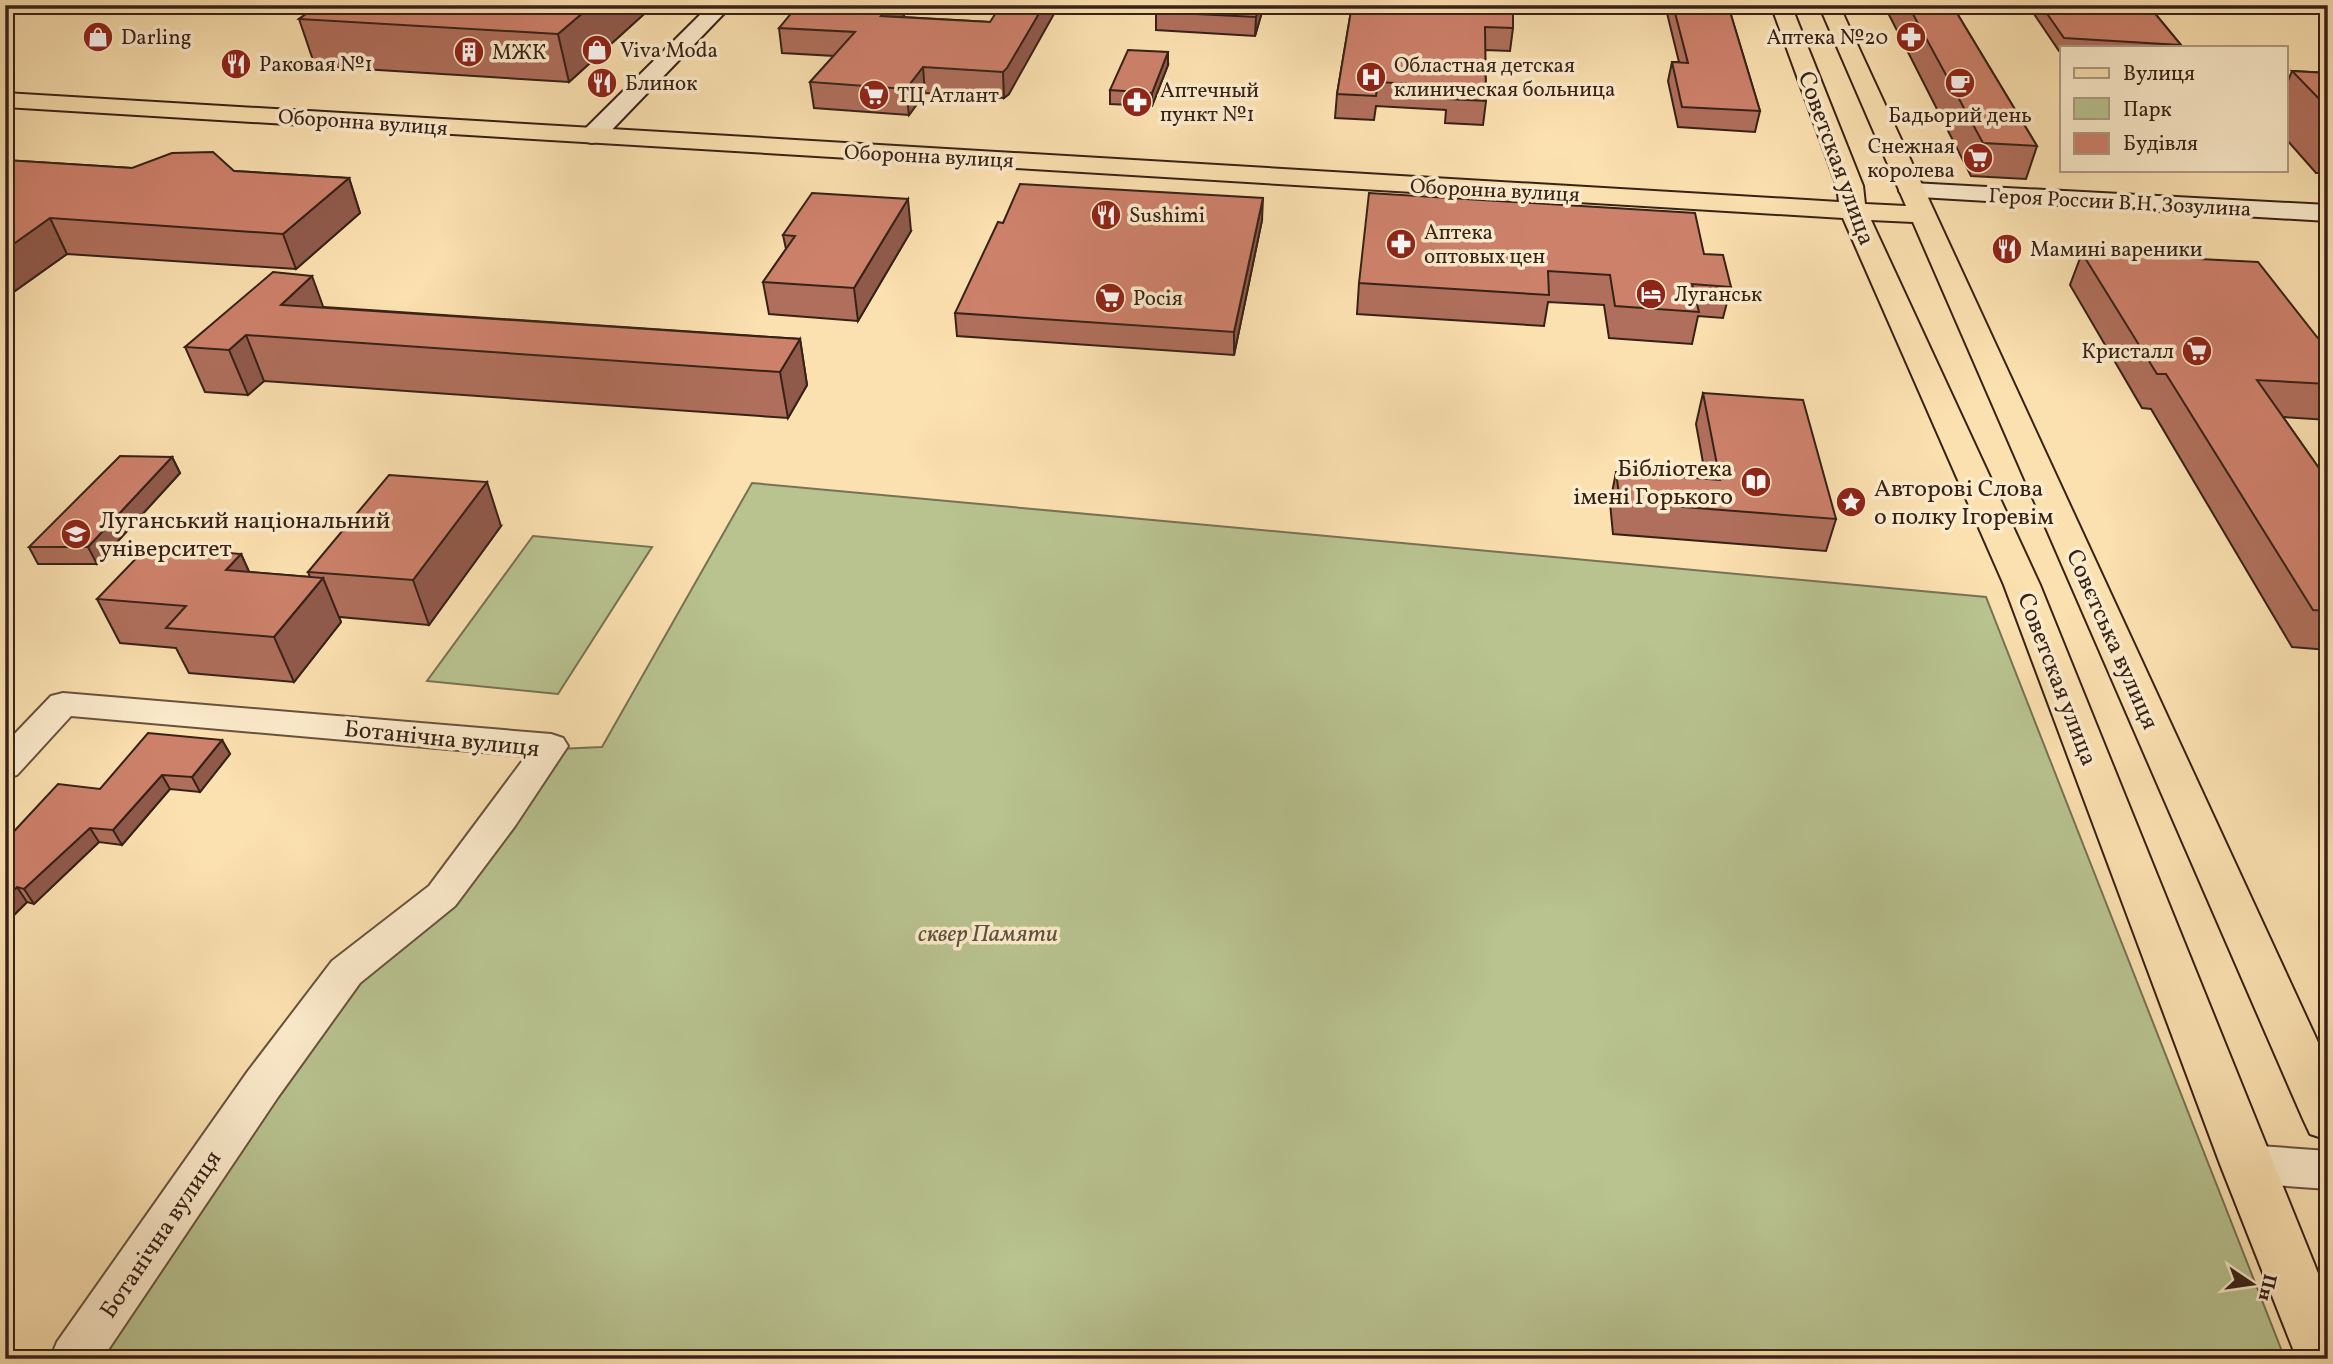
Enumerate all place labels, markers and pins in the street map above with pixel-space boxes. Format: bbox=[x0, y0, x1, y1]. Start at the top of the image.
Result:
shop icon: Darling bbox=[81, 20, 115, 54]
pharmacy icon: Аптека №20 bbox=[1894, 20, 1928, 54]
place label: Darling bbox=[121, 24, 191, 53]
place label: Аптека №20 bbox=[1767, 24, 1888, 53]
shop icon: Viva Moda bbox=[580, 33, 614, 67]
building icon: МЖК bbox=[452, 35, 486, 69]
place label: Viva Moda bbox=[620, 37, 718, 66]
place label: МЖК bbox=[492, 39, 546, 68]
restaurant icon: Раковая №1 bbox=[219, 47, 253, 81]
place label: Раковая №1 bbox=[259, 51, 373, 80]
place label: Областная детская клиническая больница bbox=[1394, 52, 1615, 105]
hospital icon: Областная детская клиническая больница bbox=[1354, 60, 1388, 94]
restaurant icon: Блинок bbox=[585, 66, 619, 100]
cafe icon: Бадьорий день bbox=[1943, 66, 1977, 100]
place label: Блинок bbox=[625, 70, 697, 99]
place label: Аптечный пункт №1 bbox=[1160, 77, 1259, 130]
supermarket icon: ТЦ Атлант bbox=[857, 78, 891, 112]
place label: ТЦ Атлант bbox=[897, 82, 999, 111]
pharmacy icon: Аптечный пункт №1 bbox=[1120, 85, 1154, 119]
place label: Бадьорий день bbox=[1888, 102, 2032, 131]
place label: Снежная королева bbox=[1867, 133, 1955, 186]
supermarket icon: Снежная королева bbox=[1961, 141, 1995, 175]
restaurant icon: Sushimi bbox=[1089, 198, 1123, 232]
place label: Sushimi bbox=[1129, 202, 1205, 231]
place label: Аптека оптовых цен bbox=[1424, 219, 1546, 272]
pharmacy icon: Аптека оптовых цен bbox=[1384, 227, 1418, 261]
restaurant icon: Мамині вареники bbox=[1990, 232, 2024, 266]
place label: Мамині вареники bbox=[2030, 236, 2203, 265]
hotel icon: Луганськ bbox=[1634, 277, 1668, 311]
supermarket icon: Росія bbox=[1093, 281, 1127, 315]
place label: Луганськ bbox=[1674, 281, 1762, 310]
place label: Росія bbox=[1133, 285, 1183, 314]
supermarket icon: Кристалл bbox=[2180, 334, 2214, 368]
place label: Кристалл bbox=[2082, 338, 2174, 367]
place label: Бібліотека імені Горького bbox=[1573, 453, 1733, 515]
library icon: Бібліотека імені Горького bbox=[1739, 465, 1773, 499]
place label: Авторові Слова о полку Ігоревім bbox=[1874, 473, 2054, 535]
place icon: Авторові Слова о полку Ігоревім bbox=[1834, 485, 1868, 519]
place label: Луганський національний університет bbox=[99, 505, 390, 567]
school or university icon: Луганський національний університет bbox=[59, 517, 93, 551]

